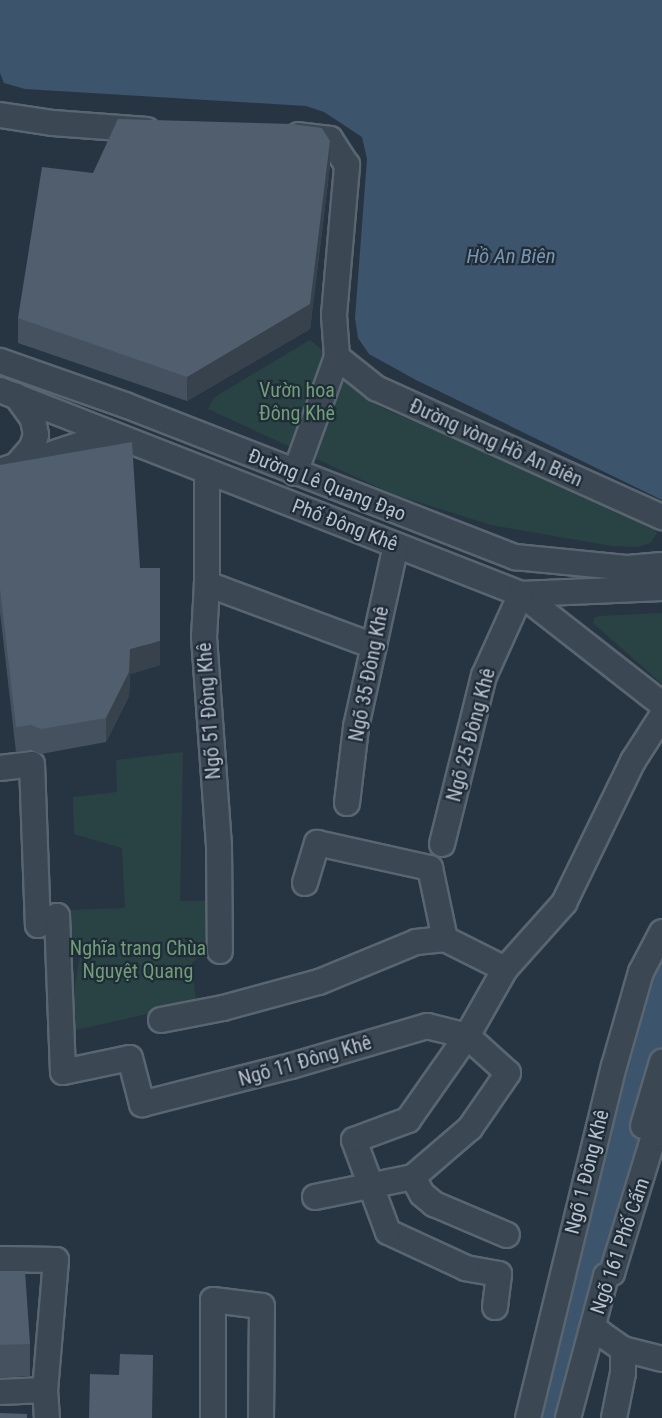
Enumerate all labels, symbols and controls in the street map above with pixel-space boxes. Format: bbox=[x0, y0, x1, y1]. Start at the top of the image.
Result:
water label: Hồ An Biên bbox=[466, 243, 556, 269]
park label: Vườn hoa Đông Khê bbox=[259, 379, 335, 426]
street label: Đường vòng Hồ An Biên bbox=[406, 394, 586, 492]
street label: Đường Lê Quang Đạo bbox=[245, 444, 409, 526]
street label: Phố Đông Khê bbox=[289, 494, 401, 556]
street label: Ngõ 35 Đông Khê bbox=[344, 604, 394, 744]
street label: Ngõ 51 Đông Khê bbox=[192, 642, 226, 780]
street label: Ngõ 25 Đông Khê bbox=[442, 666, 500, 804]
park label: Nghĩa trang Chùa Nguyệt Quang bbox=[70, 937, 206, 984]
street label: Ngõ 11 Đông Khê bbox=[236, 1031, 374, 1091]
street label: Ngõ 1 Đông Khê bbox=[560, 1107, 614, 1237]
street label: Ngõ 161 Phố Cấm bbox=[585, 1175, 655, 1317]

